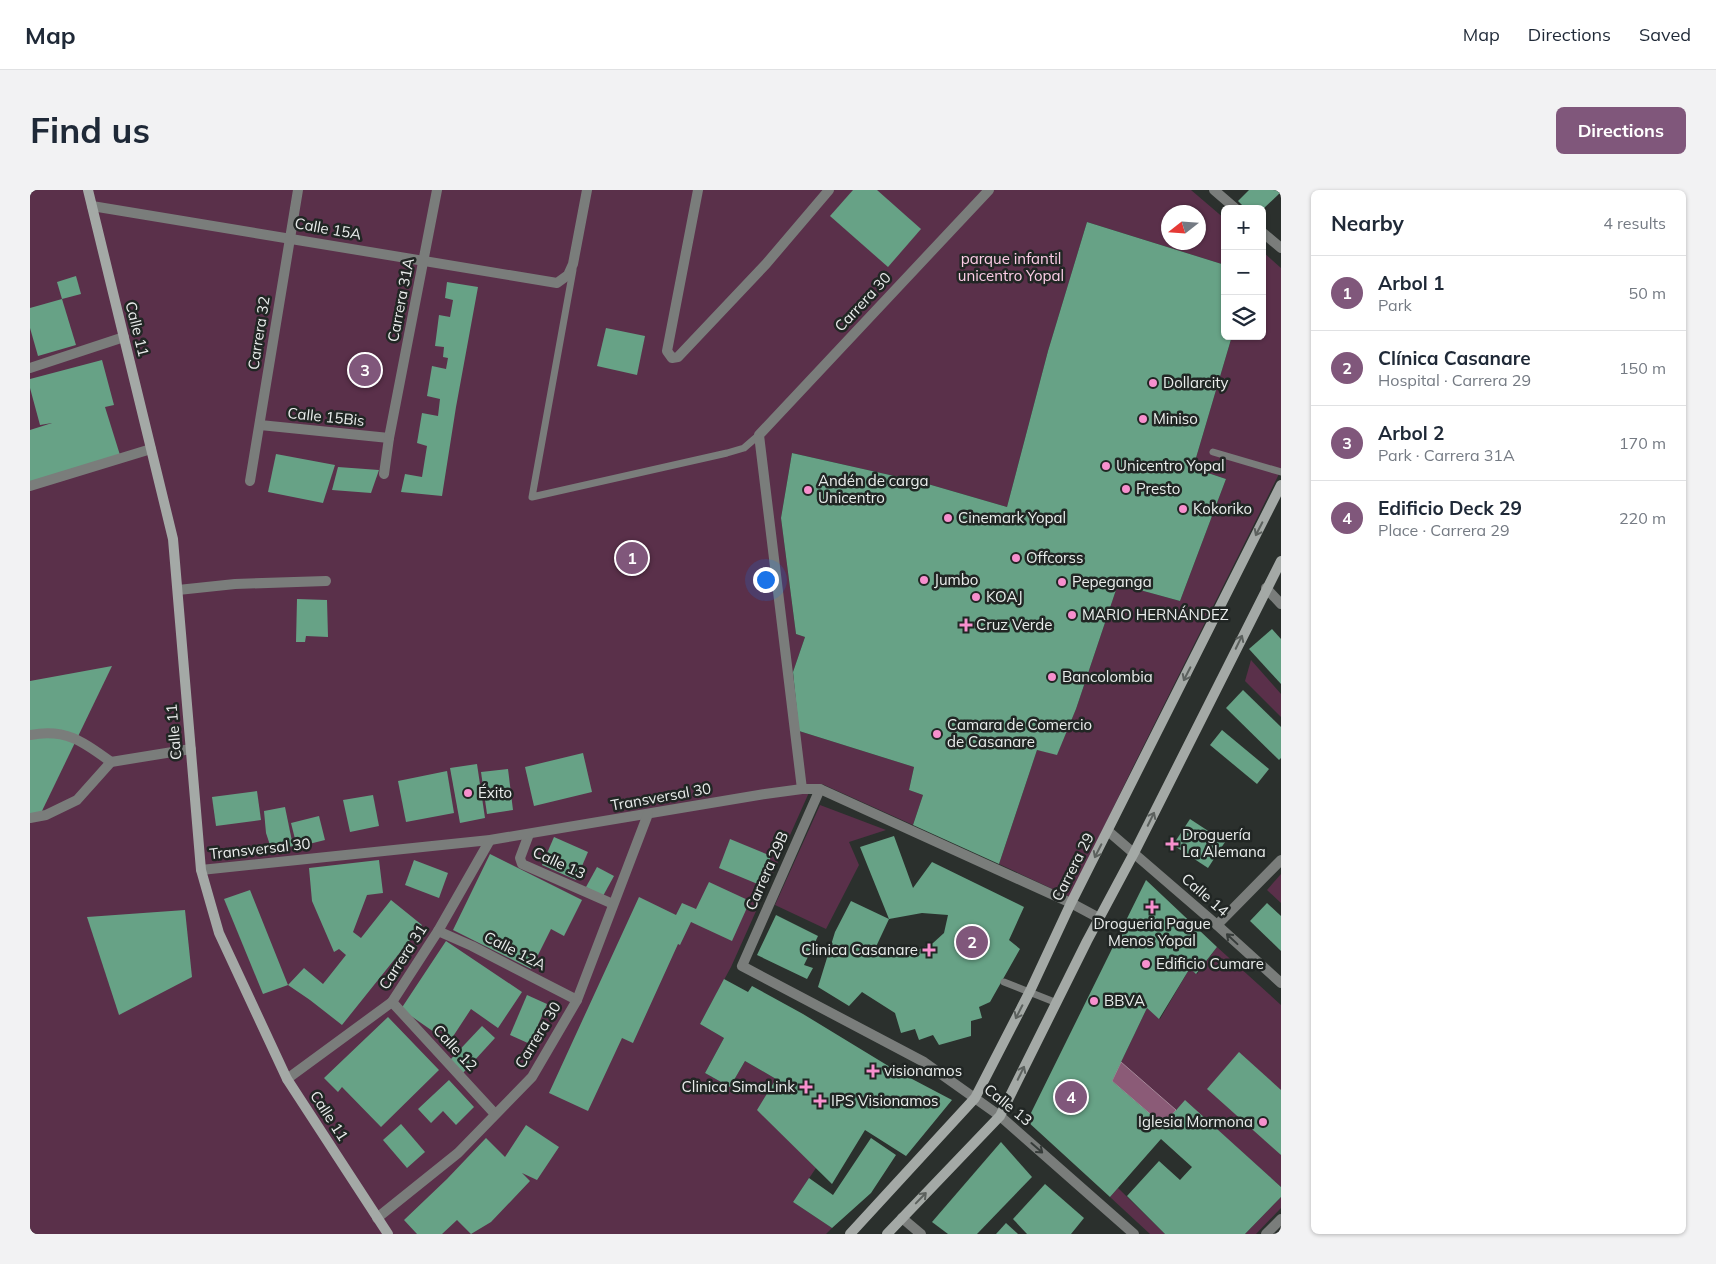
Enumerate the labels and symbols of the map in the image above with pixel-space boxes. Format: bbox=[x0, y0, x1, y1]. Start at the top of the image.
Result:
north arrow bbox=[1161, 205, 1206, 250]
street label: Calle 15A bbox=[293, 213, 363, 244]
park label: parque infantil unicentro Yopal bbox=[958, 249, 1064, 285]
street label: Carrera 31A bbox=[383, 256, 418, 344]
street label: Carrera 30 bbox=[830, 268, 895, 335]
street label: Carrera 32 bbox=[243, 295, 274, 371]
street label: Calle 11 bbox=[121, 299, 154, 358]
pin: 3 bbox=[349, 351, 381, 389]
place label: Dollarcity bbox=[1163, 373, 1229, 392]
marker: Dollarcity bbox=[1147, 377, 1159, 389]
street label: Calle 15Bis bbox=[287, 403, 366, 430]
place label: Miniso bbox=[1153, 409, 1198, 428]
marker: Miniso bbox=[1137, 413, 1149, 425]
place label: Unicentro Yopal bbox=[1116, 456, 1225, 475]
marker: Unicentro Yopal bbox=[1100, 460, 1112, 472]
place label: Andén de carga Unicentro bbox=[818, 471, 929, 507]
place label: Presto bbox=[1136, 479, 1180, 498]
marker: Presto bbox=[1120, 483, 1132, 495]
marker: Andén de carga Unicentro bbox=[802, 484, 814, 496]
place label: Kokoriko bbox=[1193, 499, 1252, 518]
marker: Kokoriko bbox=[1177, 503, 1189, 515]
place label: Cinemark Yopal bbox=[958, 508, 1066, 527]
marker: Cinemark Yopal bbox=[942, 512, 954, 524]
one-way arrow bbox=[1254, 521, 1263, 536]
pin: 1 bbox=[616, 539, 648, 577]
place label: Offcorss bbox=[1026, 548, 1083, 567]
marker: Offcorss bbox=[1010, 552, 1022, 564]
your location bbox=[753, 567, 779, 593]
place label: Jumbo bbox=[934, 570, 978, 589]
place label: Pepeganga bbox=[1072, 572, 1152, 591]
marker: Jumbo bbox=[918, 574, 930, 586]
marker: Pepeganga bbox=[1056, 576, 1068, 588]
place label: KOAJ bbox=[986, 587, 1023, 606]
marker: KOAJ bbox=[970, 591, 982, 603]
place label: MARIO HERNÁNDEZ bbox=[1082, 605, 1229, 624]
marker: MARIO HERNÁNDEZ bbox=[1066, 609, 1078, 621]
place label: Cruz Verde bbox=[976, 615, 1052, 634]
marker: Cruz Verde bbox=[960, 619, 972, 631]
one-way arrow bbox=[1234, 635, 1244, 650]
one-way arrow bbox=[1182, 666, 1191, 681]
place label: Bancolombia bbox=[1062, 667, 1153, 686]
marker: Bancolombia bbox=[1046, 671, 1058, 683]
street label: Calle 11 bbox=[162, 703, 185, 761]
place label: Camara de Comercio de Casanare bbox=[947, 715, 1092, 751]
marker: Camara de Comercio de Casanare bbox=[931, 728, 943, 740]
street label: Transversal 30 bbox=[609, 778, 713, 815]
place label: Éxito bbox=[478, 783, 512, 802]
marker: Éxito bbox=[462, 787, 474, 799]
one-way arrow bbox=[1147, 812, 1156, 827]
place label: Droguería La Alemana bbox=[1182, 825, 1266, 861]
street label: Carrera 29B bbox=[741, 828, 792, 913]
street label: Carrera 29 bbox=[1047, 829, 1098, 904]
street label: Transversal 30 bbox=[208, 834, 312, 863]
marker: Droguería La Alemana bbox=[1166, 838, 1178, 850]
street label: Calle 13 bbox=[530, 842, 589, 883]
one-way arrow bbox=[1093, 843, 1102, 858]
street label: Calle 14 bbox=[1178, 869, 1233, 920]
marker: Drogueria Pague Menos Yopal bbox=[1146, 901, 1158, 913]
place label: Drogueria Pague Menos Yopal bbox=[1093, 914, 1211, 950]
street label: Carrera 31 bbox=[374, 920, 431, 993]
pin: 2 bbox=[956, 923, 988, 961]
street label: Calle 12A bbox=[481, 927, 550, 974]
one-way arrow bbox=[1226, 933, 1239, 944]
place label: Clinica Casanare bbox=[801, 940, 918, 959]
marker: Clinica Casanare bbox=[922, 943, 936, 957]
place label: Edificio Cumare bbox=[1156, 954, 1264, 973]
marker: Edificio Cumare bbox=[1140, 958, 1152, 970]
place label: BBVA bbox=[1104, 991, 1145, 1010]
marker: BBVA bbox=[1088, 995, 1100, 1007]
street label: Carrera 30 bbox=[510, 998, 565, 1071]
one-way arrow bbox=[1014, 1004, 1023, 1019]
street label: Calle 12 bbox=[429, 1021, 481, 1075]
place label: visionamos bbox=[884, 1061, 962, 1080]
marker: visionamos bbox=[866, 1064, 880, 1078]
one-way arrow bbox=[1017, 1066, 1027, 1081]
place label: Clinica SimaLink bbox=[682, 1077, 795, 1096]
pin: 4 bbox=[1055, 1078, 1087, 1116]
marker: Clinica SimaLink bbox=[799, 1080, 813, 1094]
street label: Calle 13 bbox=[980, 1080, 1036, 1130]
street label: Calle 11 bbox=[306, 1087, 353, 1144]
place label: IPS Visionamos bbox=[831, 1091, 939, 1110]
marker: IPS Visionamos bbox=[813, 1094, 827, 1108]
place label: Iglesia Mormona bbox=[1138, 1112, 1253, 1131]
marker: Iglesia Mormona bbox=[1257, 1116, 1269, 1128]
one-way arrow bbox=[1030, 1142, 1043, 1154]
one-way arrow bbox=[915, 1192, 927, 1205]

